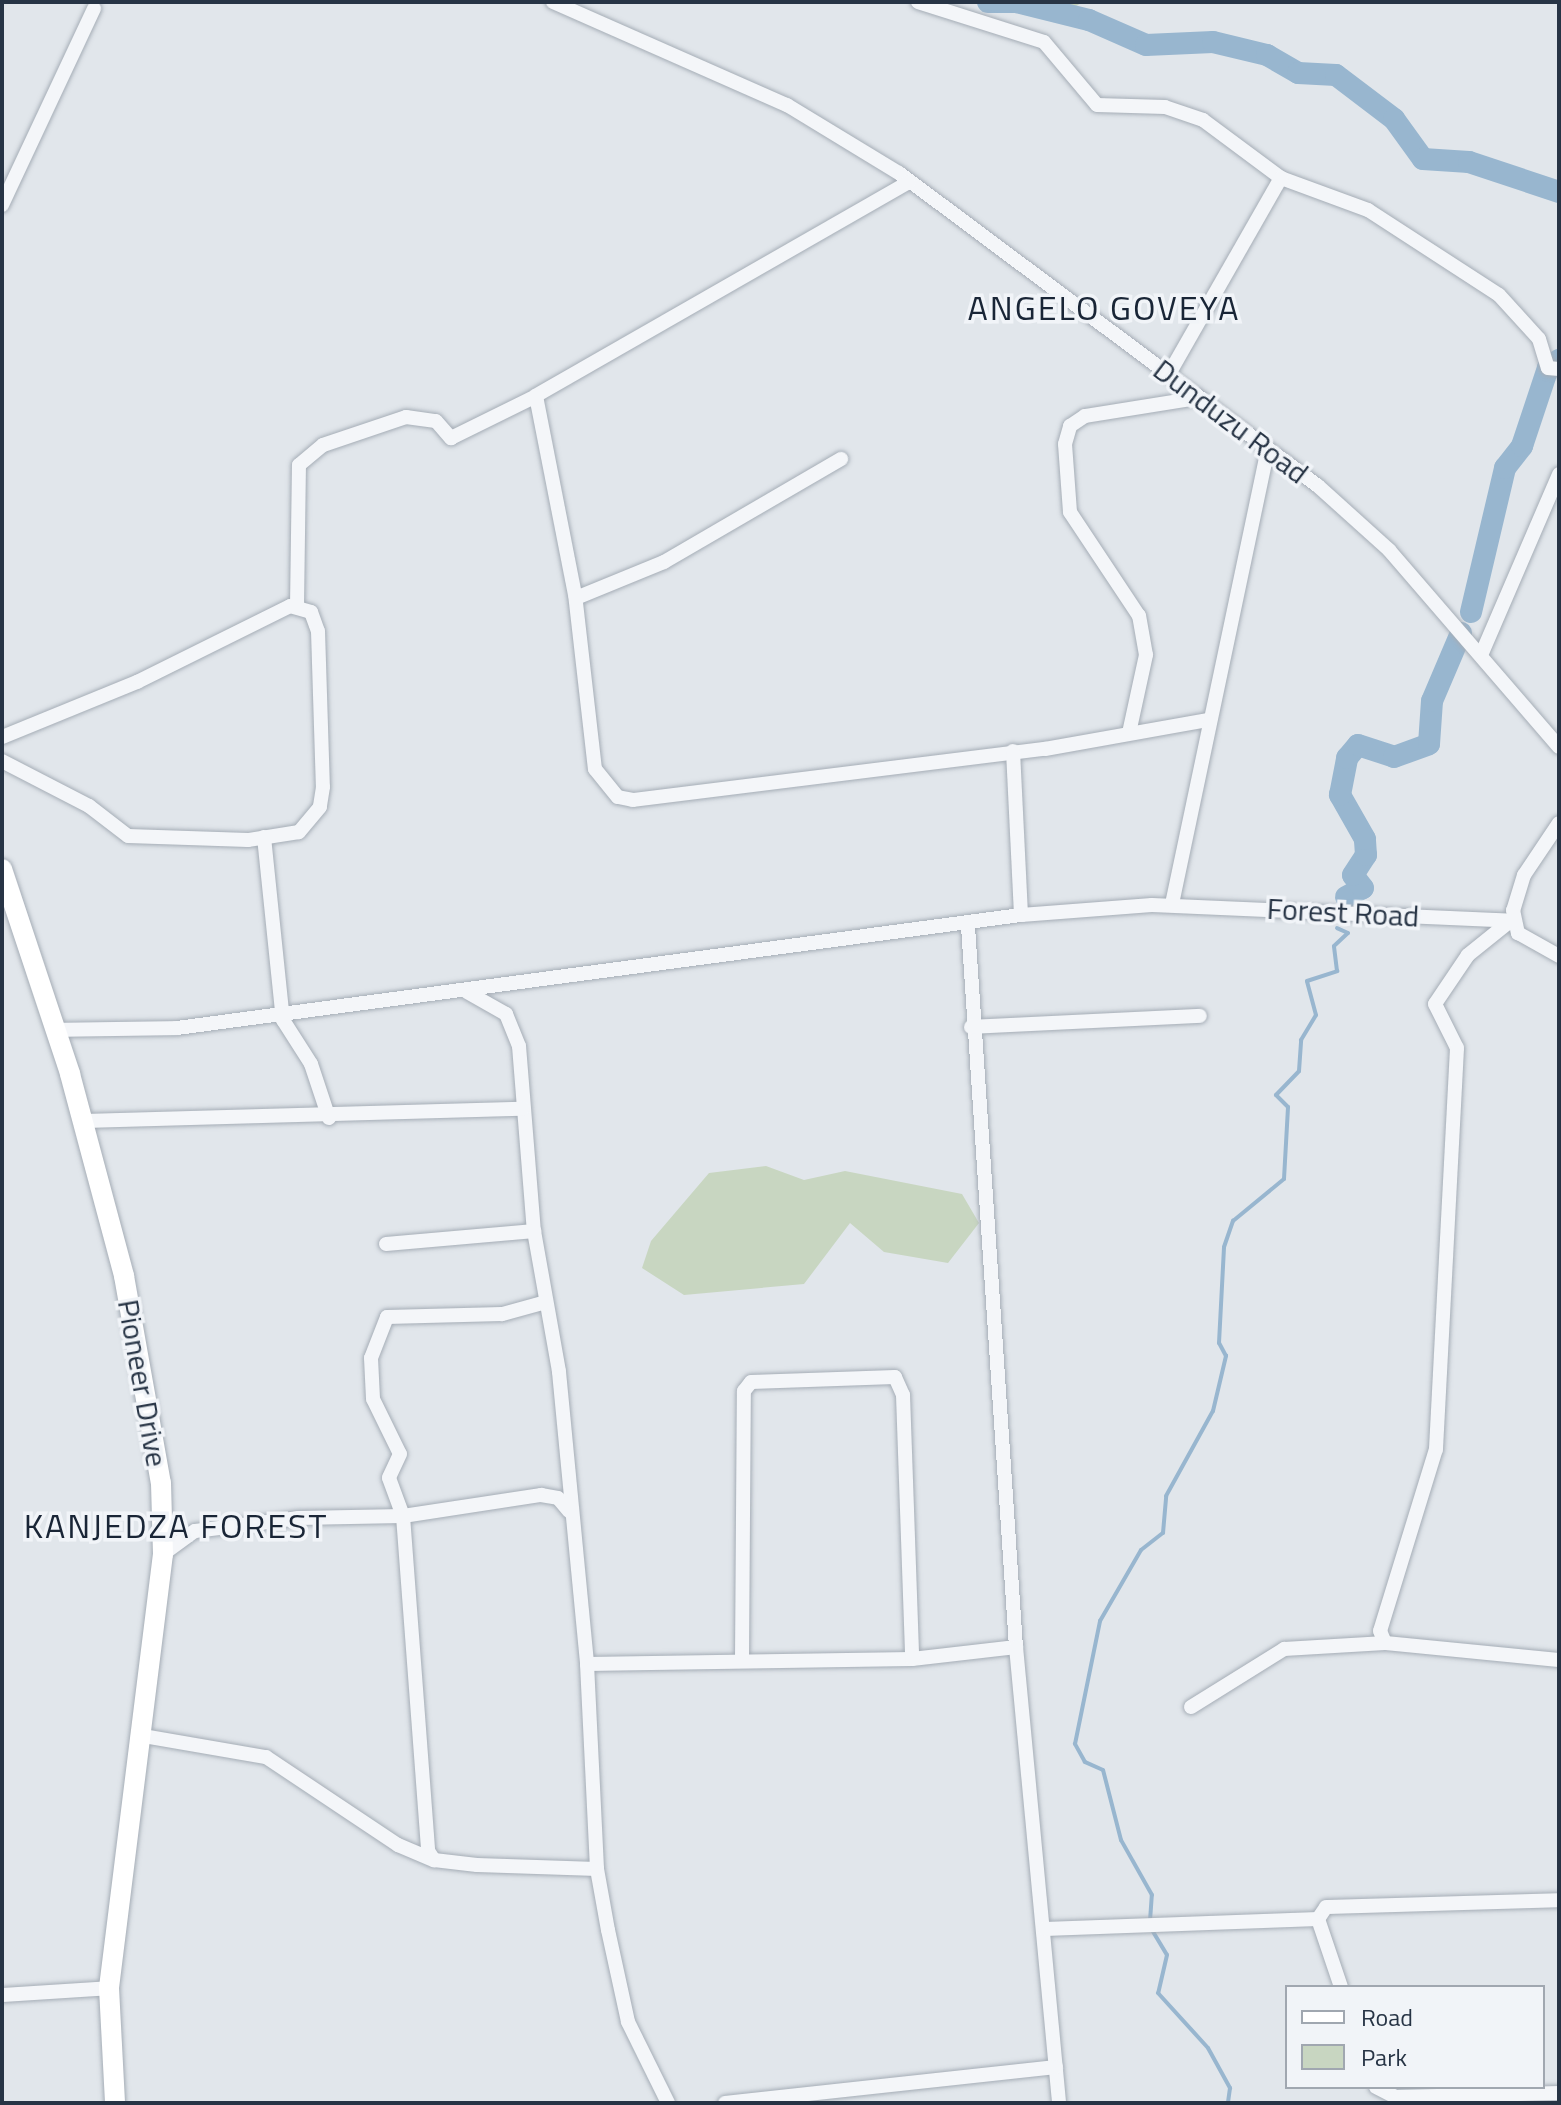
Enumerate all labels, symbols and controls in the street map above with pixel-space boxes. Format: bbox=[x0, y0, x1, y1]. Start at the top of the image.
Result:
district label: ANGELO GOVEYA bbox=[967, 288, 1241, 328]
street label: Dunduzu Road bbox=[1147, 351, 1315, 491]
street label: Forest Road bbox=[1266, 890, 1420, 934]
street label: Pioneer Drive bbox=[111, 1297, 175, 1469]
district label: KANJEDZA FOREST bbox=[24, 1506, 328, 1546]
legend bbox=[1285, 1985, 1545, 2089]
text: Road bbox=[1361, 1999, 1413, 2035]
text: Park bbox=[1361, 2039, 1407, 2075]

